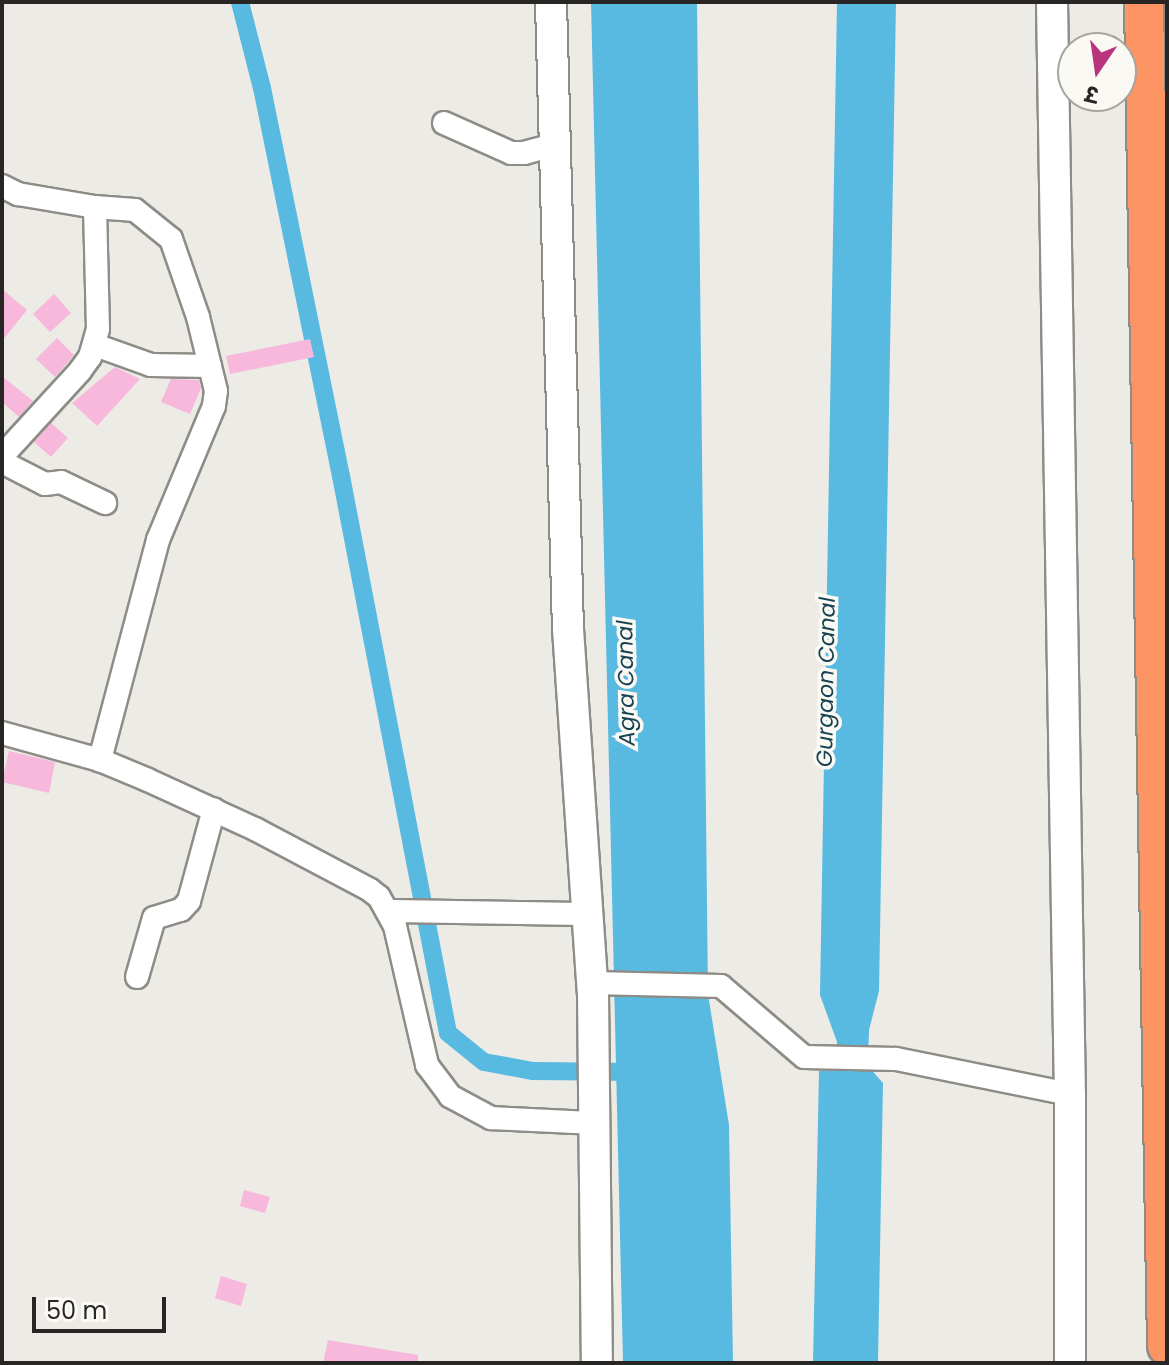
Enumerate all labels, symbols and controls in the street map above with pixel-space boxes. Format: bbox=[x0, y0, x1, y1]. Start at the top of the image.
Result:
north arrow bbox=[1057, 32, 1137, 112]
text: उ bbox=[1082, 77, 1101, 110]
water label: Gurgaon Canal bbox=[811, 597, 841, 767]
water label: Agra Canal bbox=[612, 620, 640, 746]
scale bar bbox=[36, 1281, 170, 1331]
text: 50 m bbox=[46, 1294, 107, 1327]

